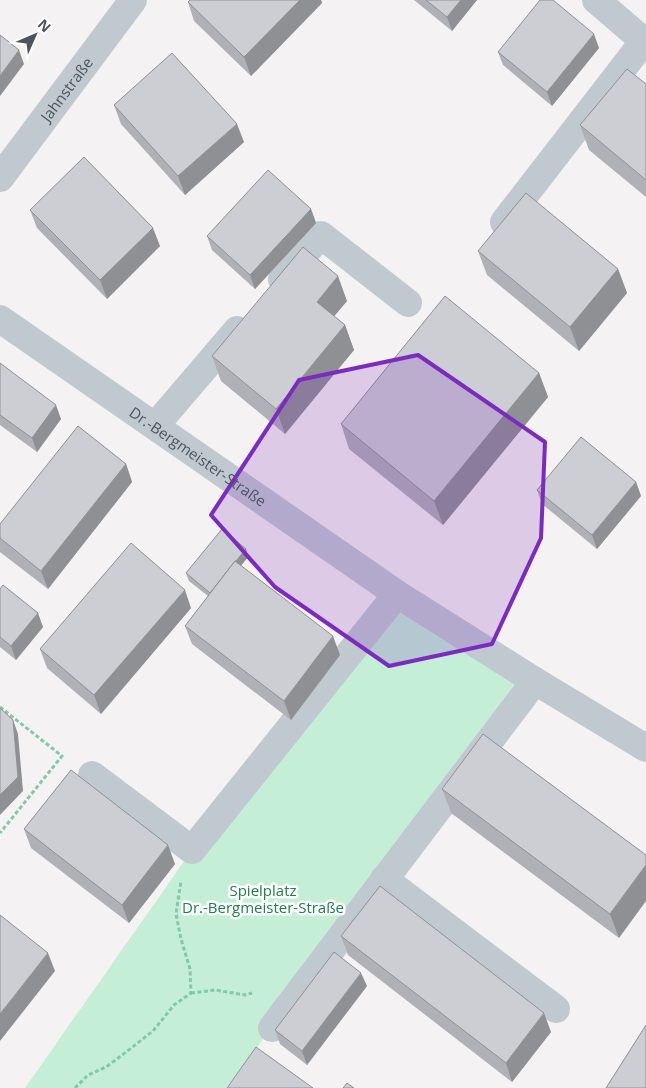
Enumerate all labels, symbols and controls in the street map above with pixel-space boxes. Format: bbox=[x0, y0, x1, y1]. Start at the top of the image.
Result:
north arrow bbox=[10, 10, 60, 60]
text: N bbox=[34, 15, 55, 36]
street label: Jahnstraße bbox=[35, 53, 97, 127]
street label: Dr.-Bergmeister-Straße bbox=[126, 402, 270, 511]
park label: Spielplatz Dr.-Bergmeister-Straße bbox=[182, 880, 344, 917]

